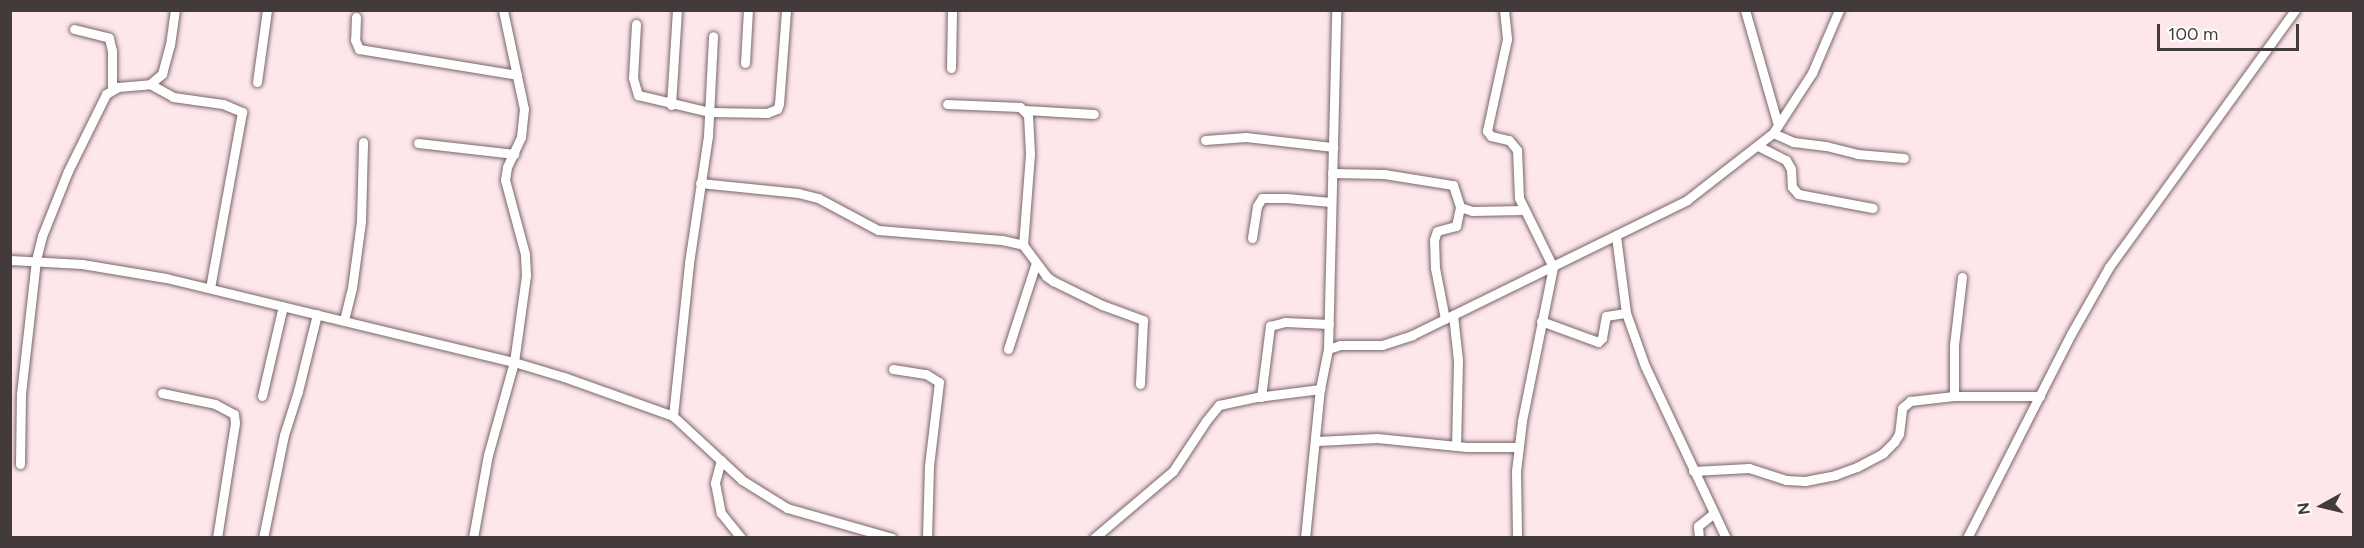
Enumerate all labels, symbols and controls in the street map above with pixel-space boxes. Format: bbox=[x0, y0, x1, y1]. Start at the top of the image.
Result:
scale bar bbox=[2160, 12, 2302, 50]
text: 100 m bbox=[2168, 23, 2218, 45]
north arrow bbox=[2292, 476, 2352, 536]
text: N bbox=[2293, 501, 2314, 516]

